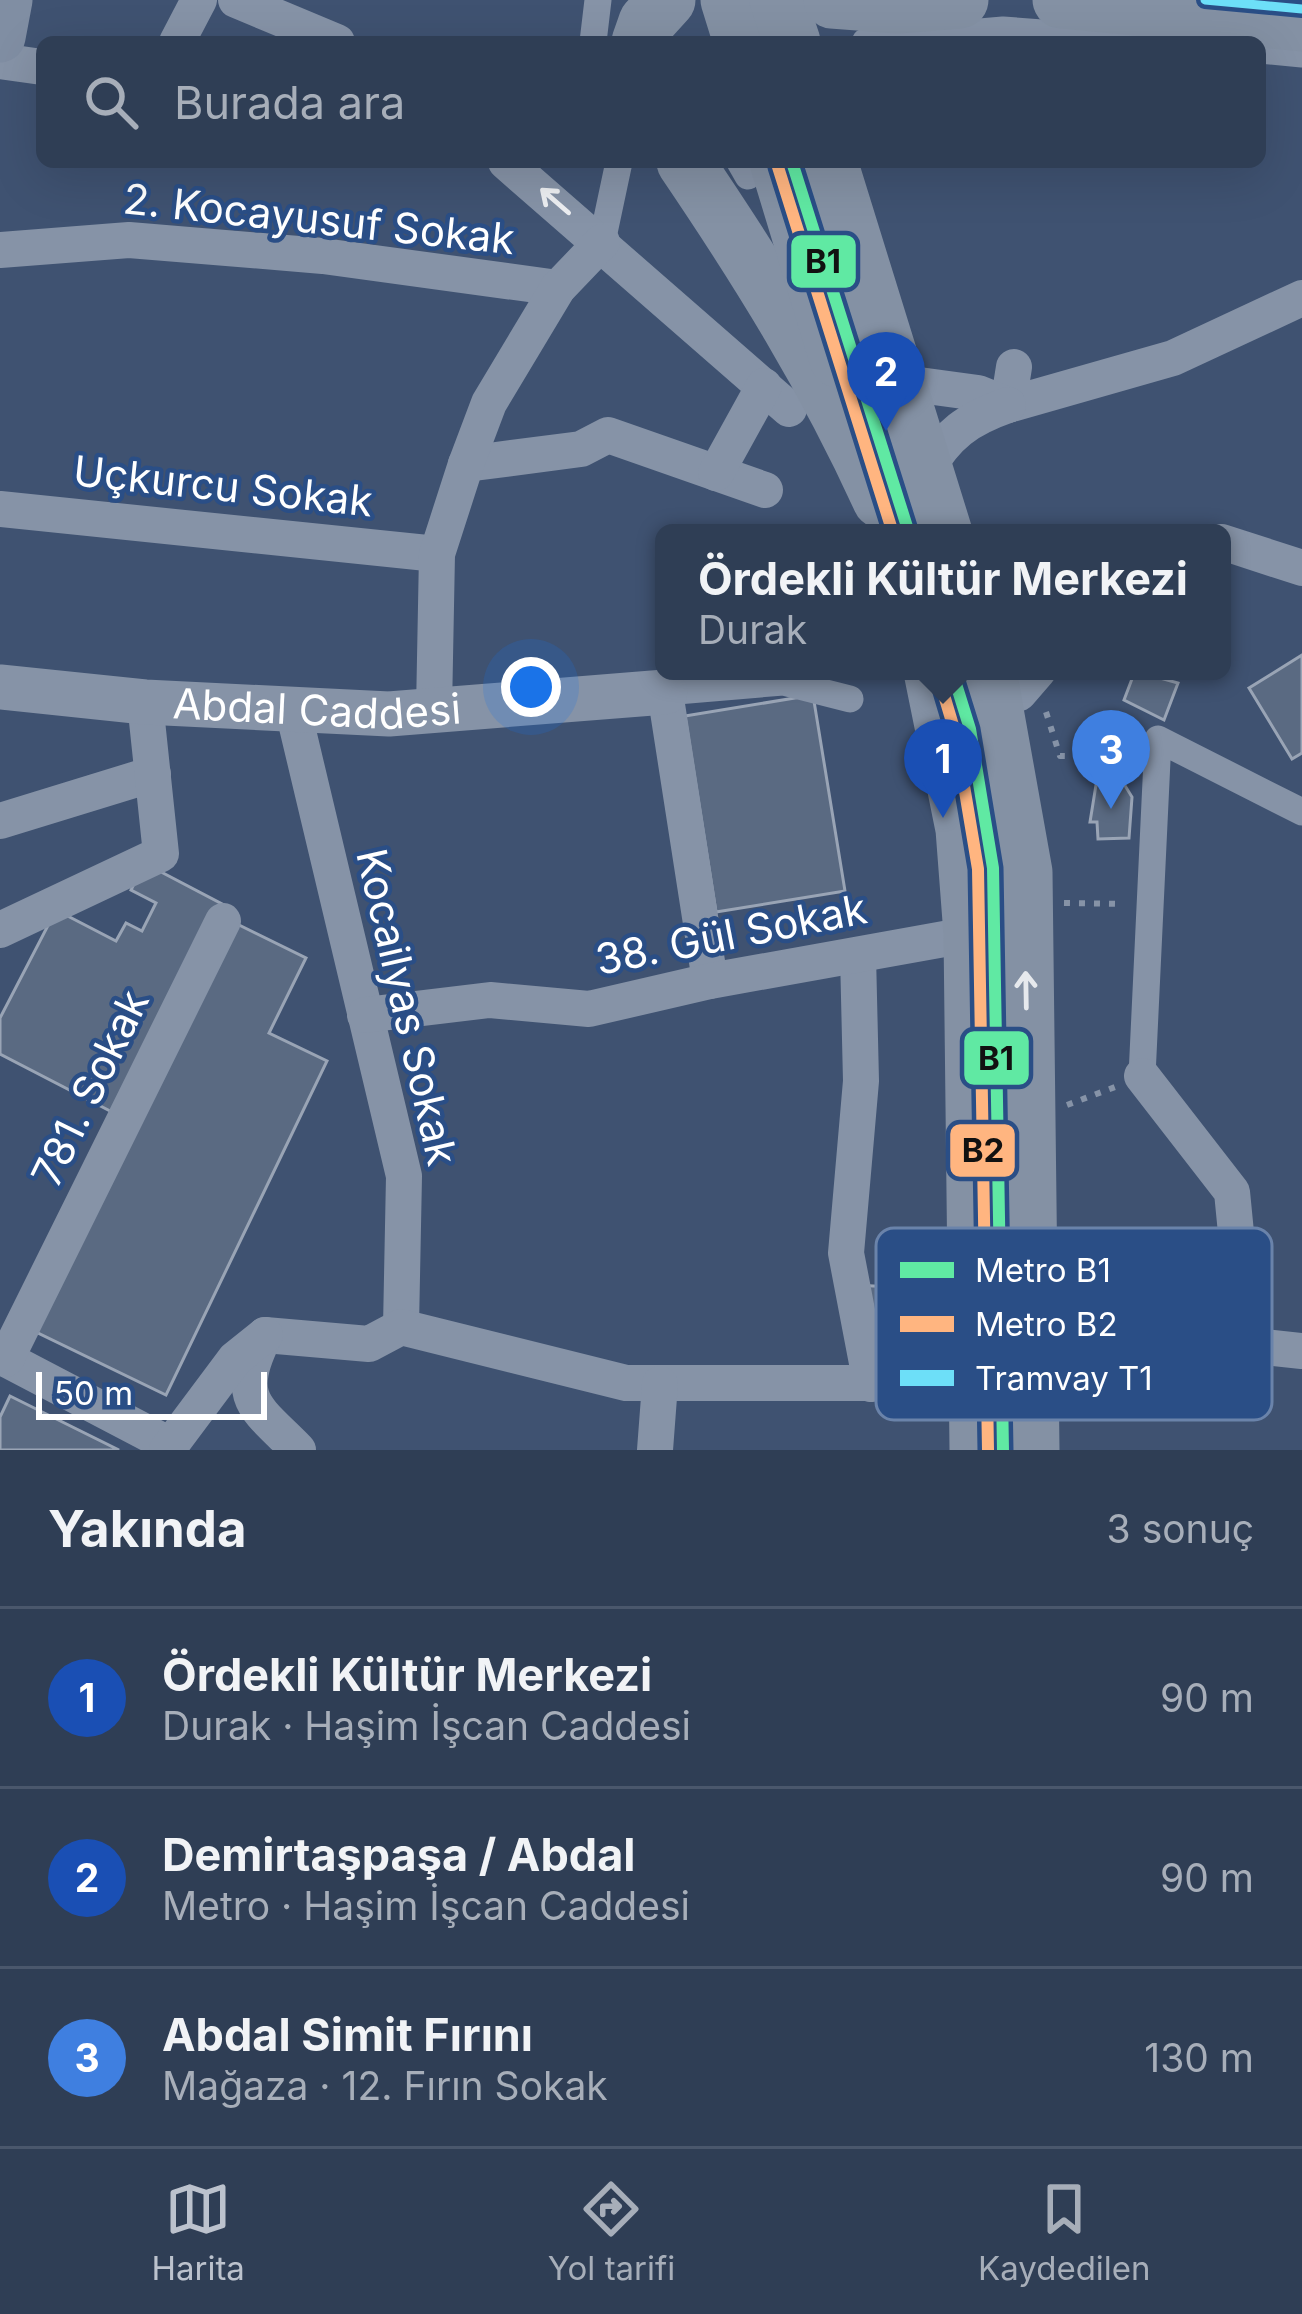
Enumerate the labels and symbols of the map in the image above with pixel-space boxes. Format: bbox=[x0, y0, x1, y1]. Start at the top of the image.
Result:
street label: 2. Kocayusuf Sokak bbox=[121, 173, 517, 264]
one-way arrow bbox=[540, 188, 571, 216]
line badge: B1 bbox=[789, 233, 858, 290]
text: B1 bbox=[805, 241, 841, 281]
pin: 2 bbox=[847, 332, 925, 431]
street label: Uçkurcu Sokak bbox=[71, 444, 375, 527]
your location bbox=[501, 657, 561, 717]
street label: Abdal Caddesi bbox=[172, 677, 463, 740]
pin: 3 bbox=[1072, 710, 1150, 809]
pin: 1 bbox=[904, 719, 982, 818]
street label: Kocailyas Sokak bbox=[346, 844, 469, 1170]
street label: 38. Gül Sokak bbox=[591, 882, 871, 985]
one-way arrow bbox=[1014, 971, 1037, 1010]
street label: 781. Sokak bbox=[20, 981, 159, 1194]
line badge: B1 bbox=[962, 1029, 1031, 1087]
text: B1 bbox=[978, 1038, 1014, 1078]
line badge: B2 bbox=[948, 1122, 1017, 1179]
text: B2 bbox=[962, 1130, 1004, 1170]
legend bbox=[876, 1228, 1272, 1420]
text: Metro B1 bbox=[975, 1250, 1111, 1290]
text: Metro B2 bbox=[975, 1304, 1118, 1344]
text: Tramvay T1 bbox=[975, 1358, 1153, 1398]
scale bar bbox=[36, 1366, 267, 1419]

